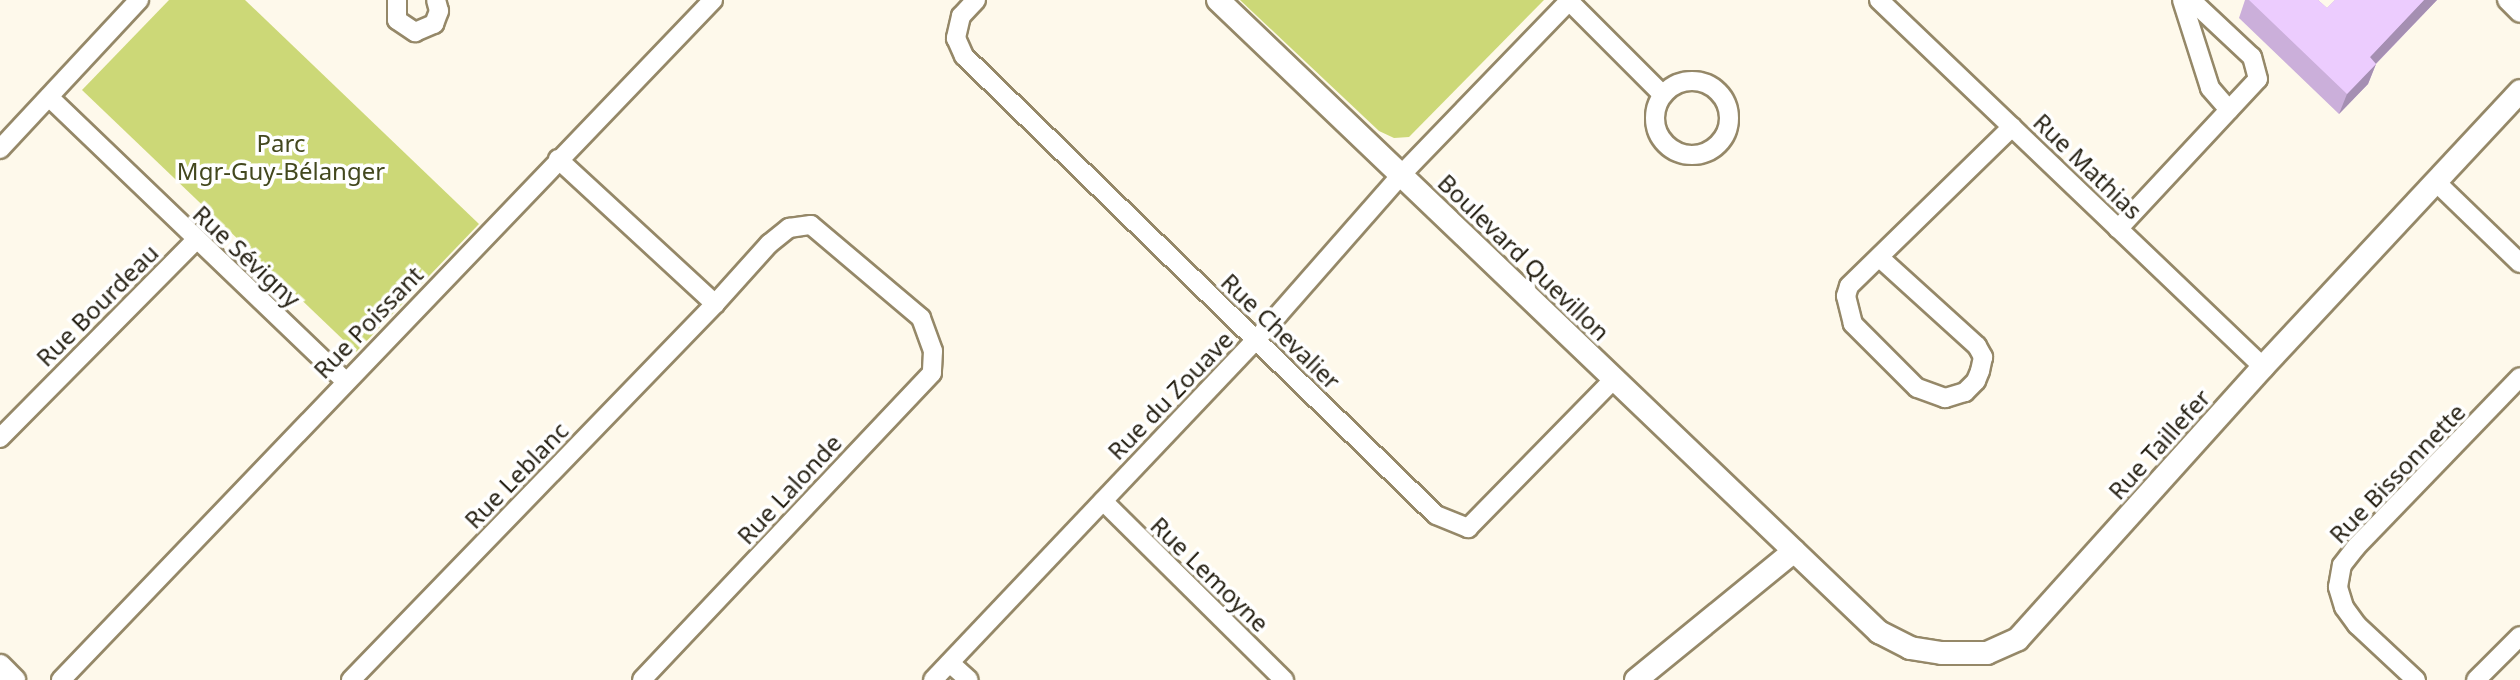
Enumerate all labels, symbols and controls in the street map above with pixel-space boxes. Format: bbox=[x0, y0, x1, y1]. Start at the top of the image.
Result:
street label: Rue Mathias bbox=[2028, 107, 2148, 225]
park label: Parc Mgr-Guy-Bélanger bbox=[177, 129, 385, 185]
street label: Boulevard Quevillon bbox=[1432, 168, 1616, 346]
street label: Rue Sévigny bbox=[187, 199, 307, 313]
street label: Rue Bourdeau bbox=[30, 238, 164, 372]
street label: Rue Poissant bbox=[307, 260, 429, 384]
street label: Rue Chevalier bbox=[1216, 267, 1346, 395]
street label: Rue du Zouave bbox=[1101, 325, 1239, 465]
street label: Rue Taillefer bbox=[2102, 383, 2216, 505]
street label: Rue Bissonnette bbox=[2323, 397, 2471, 549]
street label: Rue Leblanc bbox=[458, 416, 574, 534]
street label: Rue Lalonde bbox=[731, 428, 847, 550]
street label: Rue Lemoyne bbox=[1145, 511, 1275, 637]

